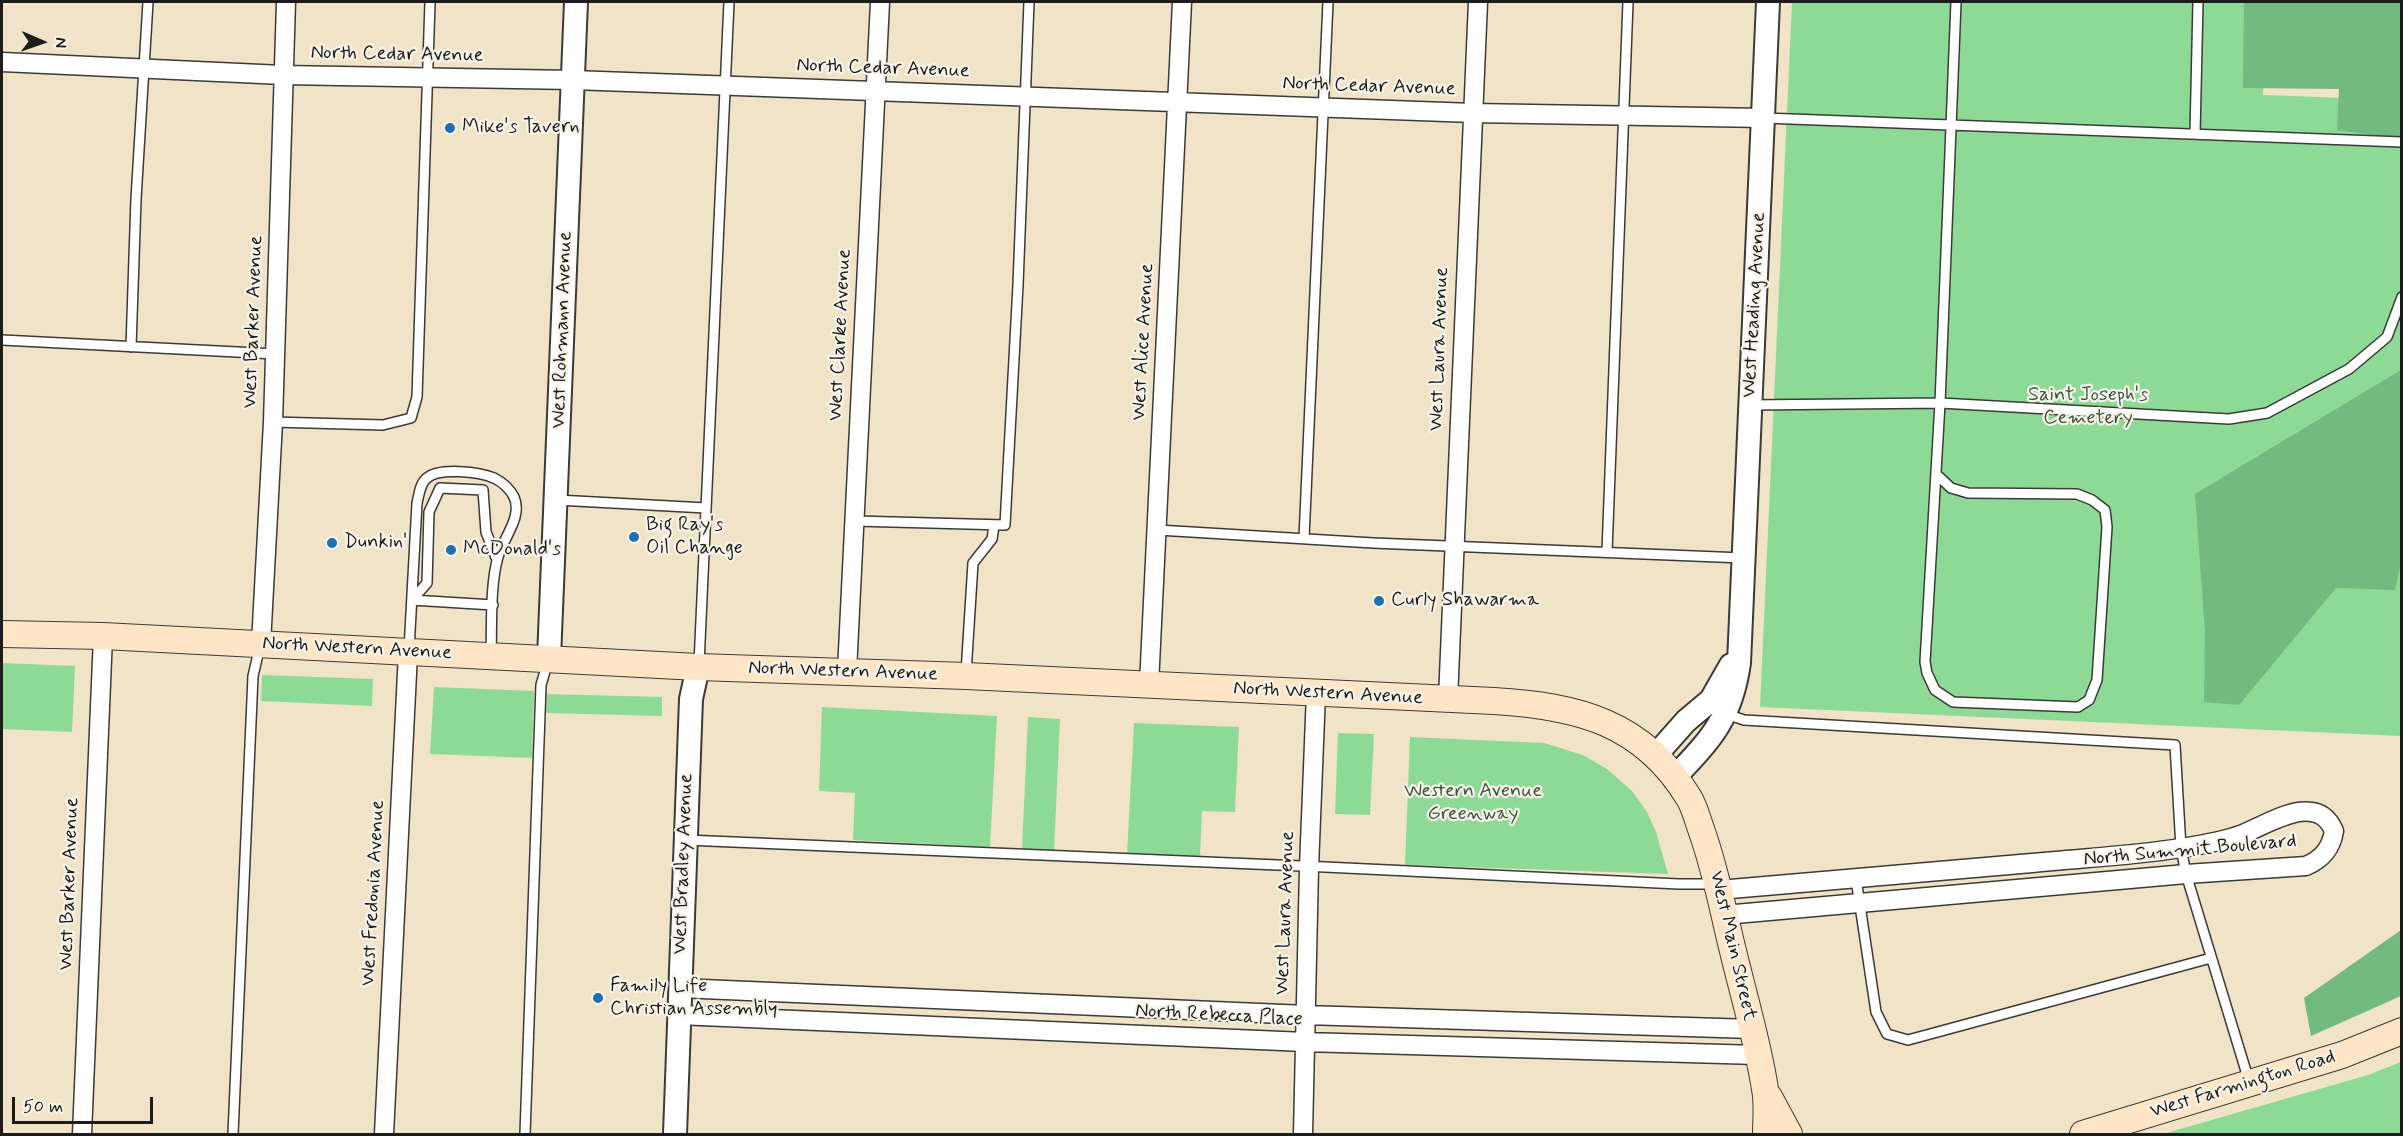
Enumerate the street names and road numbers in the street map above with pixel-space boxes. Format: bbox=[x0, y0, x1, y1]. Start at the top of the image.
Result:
street label: North Cedar Avenue bbox=[310, 41, 484, 69]
street label: North Cedar Avenue bbox=[796, 54, 970, 84]
street label: North Cedar Avenue bbox=[1282, 72, 1456, 102]
street label: West Heading Avenue bbox=[1738, 212, 1772, 398]
street label: West Rohmann Avenue bbox=[548, 231, 578, 429]
street label: West Barker Avenue bbox=[239, 235, 269, 409]
street label: West Clarke Avenue bbox=[825, 248, 857, 422]
street label: West Alice Avenue bbox=[1128, 263, 1160, 421]
street label: West Laura Avenue bbox=[1425, 266, 1455, 432]
street label: North Western Avenue bbox=[262, 632, 452, 666]
street label: North Western Avenue bbox=[748, 657, 938, 687]
street label: North Western Avenue bbox=[1233, 677, 1423, 711]
street label: West Bradley Avenue bbox=[669, 773, 699, 955]
street label: West Barker Avenue bbox=[55, 797, 85, 971]
street label: West Fredonia Avenue bbox=[357, 799, 391, 987]
street label: West Laura Avenue bbox=[1271, 830, 1301, 996]
street label: North Summit Boulevard bbox=[2083, 830, 2297, 872]
street label: West Main Street bbox=[1703, 869, 1761, 1023]
street label: North Rebecca Place bbox=[1135, 1000, 1303, 1032]
street label: West Farmington Road bbox=[2148, 1045, 2338, 1125]

